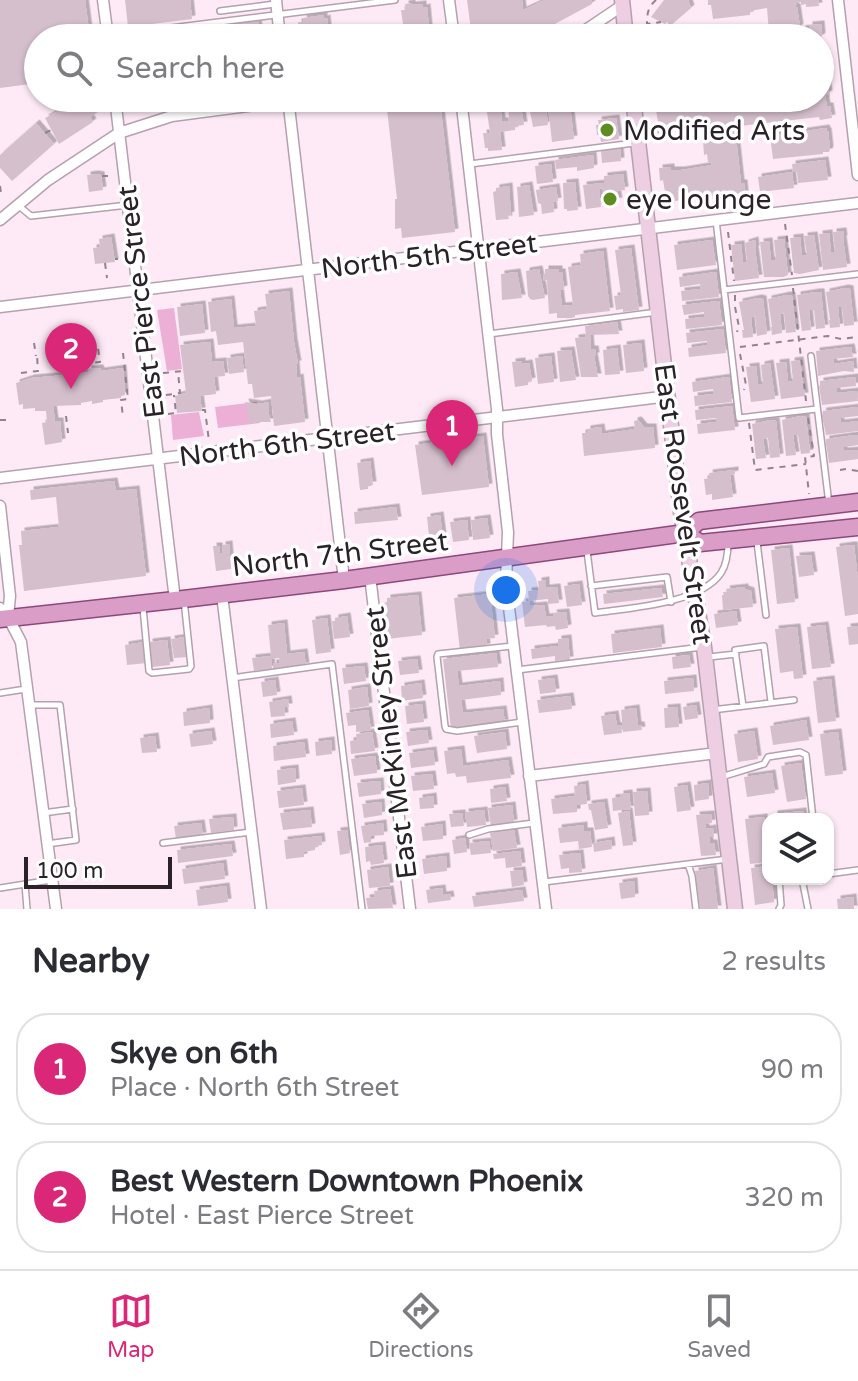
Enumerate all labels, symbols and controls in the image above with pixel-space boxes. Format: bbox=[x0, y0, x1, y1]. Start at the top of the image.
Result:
search box bbox=[24, 24, 834, 112]
icon: search bbox=[52, 46, 96, 90]
text: Search here bbox=[116, 50, 285, 87]
place label: Modified Arts bbox=[623, 114, 806, 148]
marker: Modified Arts bbox=[598, 121, 616, 139]
street label: East Pierce Street bbox=[110, 183, 172, 420]
place label: eye lounge bbox=[626, 183, 771, 217]
marker: eye lounge bbox=[601, 190, 619, 208]
street label: North 5th Street bbox=[319, 226, 539, 286]
pin: 2 bbox=[45, 323, 97, 389]
street label: East Roosevelt Street bbox=[646, 361, 720, 647]
pin: 1 bbox=[426, 400, 478, 466]
street label: North 6th Street bbox=[177, 414, 397, 474]
street label: North 7th Street bbox=[230, 524, 450, 584]
your location bbox=[486, 570, 526, 610]
street label: East McKinley Street bbox=[357, 604, 425, 881]
map controls bbox=[762, 813, 834, 885]
button: layers bbox=[762, 813, 834, 885]
scale bar bbox=[24, 853, 172, 889]
text: 100 m bbox=[36, 858, 103, 884]
text: Nearby bbox=[32, 941, 150, 982]
text: 2 results bbox=[721, 946, 826, 977]
text: Skye on 6th bbox=[110, 1035, 278, 1072]
text: 1 bbox=[52, 1054, 68, 1085]
text: 90 m bbox=[761, 1054, 824, 1085]
text: Place · North 6th Street bbox=[110, 1072, 399, 1103]
text: Best Western Downtown Phoenix bbox=[110, 1163, 583, 1200]
text: 2 bbox=[52, 1182, 68, 1213]
text: 320 m bbox=[744, 1182, 824, 1213]
text: Hotel · East Pierce Street bbox=[110, 1200, 414, 1231]
tab: Map bbox=[107, 1289, 154, 1363]
tab: Directions bbox=[368, 1289, 474, 1363]
tab: Saved bbox=[687, 1289, 751, 1363]

